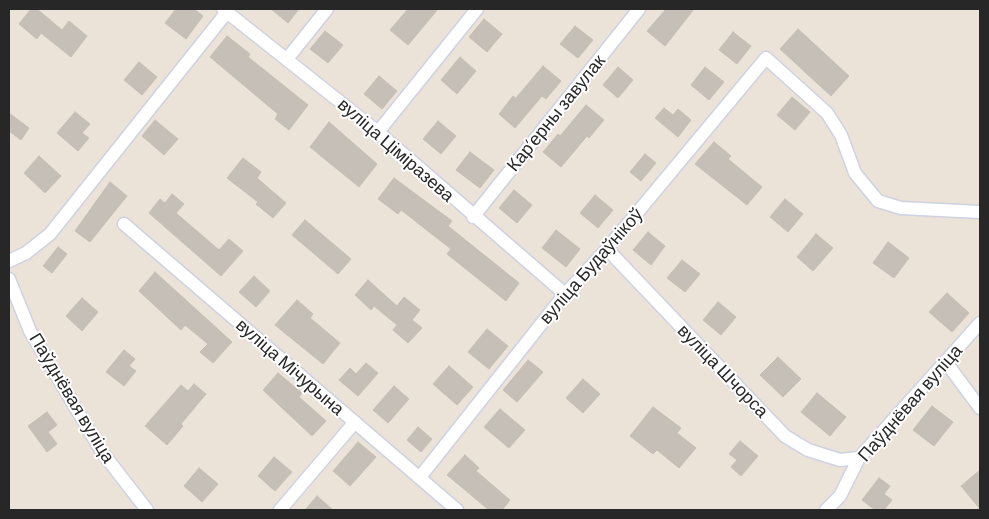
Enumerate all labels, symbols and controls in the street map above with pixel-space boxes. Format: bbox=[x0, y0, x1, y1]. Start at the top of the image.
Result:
street label: Карʼерны завулак bbox=[502, 50, 610, 176]
street label: вуліца Ціміразева bbox=[333, 94, 459, 206]
street label: вуліца Будаўнікоў bbox=[535, 204, 647, 328]
street label: вуліца Мічурына bbox=[231, 314, 349, 420]
street label: вуліца Шчорса bbox=[673, 320, 773, 422]
street label: Паўднёвая вуліца bbox=[25, 329, 119, 467]
street label: Паўднёвая вуліца bbox=[853, 340, 967, 466]

